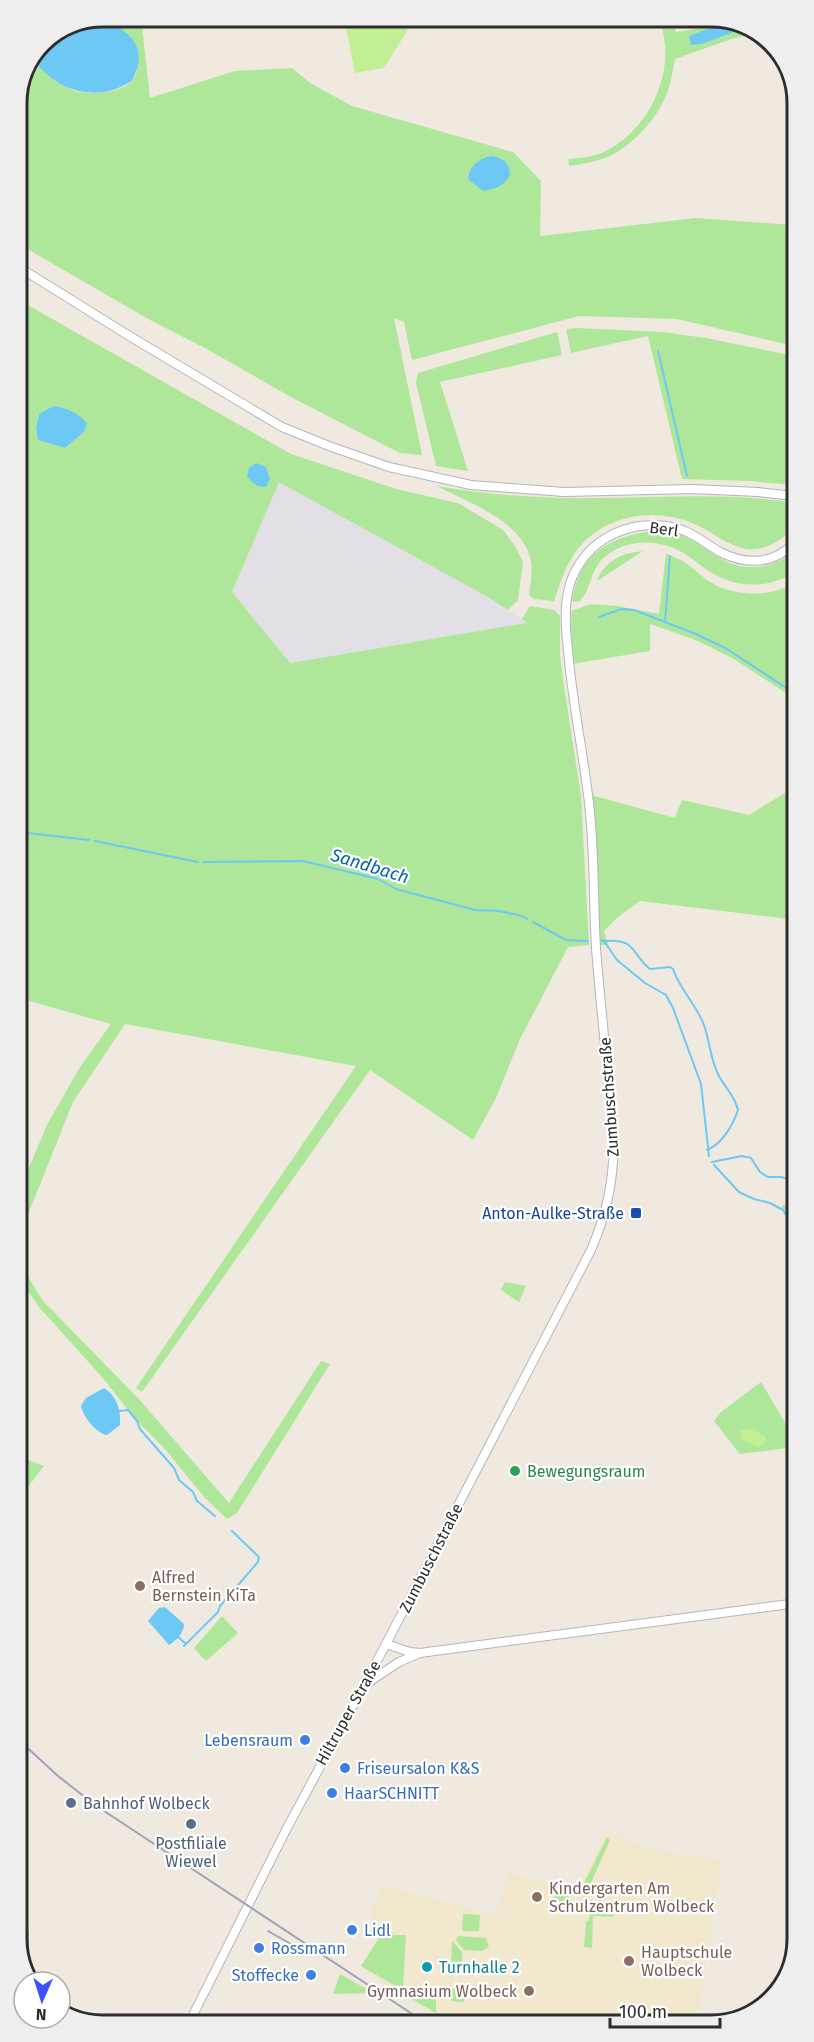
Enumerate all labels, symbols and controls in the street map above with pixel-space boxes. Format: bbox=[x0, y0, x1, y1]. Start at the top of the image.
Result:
street label: Berl bbox=[648, 518, 680, 540]
water label: Sandbach bbox=[327, 843, 412, 888]
street label: Zumbuschstraße bbox=[595, 1036, 623, 1158]
place label: Anton-Aulke-Straße bbox=[482, 1204, 624, 1223]
marker: Anton-Aulke-Straße bbox=[629, 1206, 643, 1220]
place label: Bewegungsraum bbox=[527, 1462, 646, 1481]
marker: Bewegungsraum bbox=[508, 1464, 522, 1478]
street label: Zumbuschstraße bbox=[395, 1500, 467, 1616]
place label: Alfred Bernstein KiTa bbox=[152, 1568, 256, 1605]
marker: Alfred Bernstein KiTa bbox=[133, 1579, 147, 1593]
street label: Hiltruper Straße bbox=[311, 1657, 385, 1769]
place label: Lebensraum bbox=[204, 1731, 293, 1750]
marker: Lebensraum bbox=[298, 1733, 312, 1747]
place label: Friseursalon K&S bbox=[357, 1759, 480, 1778]
marker: Friseursalon K&S bbox=[338, 1761, 352, 1775]
place label: HaarSCHNITT bbox=[344, 1784, 440, 1803]
marker: HaarSCHNITT bbox=[325, 1786, 339, 1800]
place label: Bahnhof Wolbeck bbox=[83, 1794, 210, 1813]
marker: Bahnhof Wolbeck bbox=[64, 1796, 78, 1810]
marker: Postfiliale Wiewel bbox=[184, 1817, 198, 1831]
place label: Postfiliale Wiewel bbox=[155, 1834, 227, 1871]
place label: Kindergarten Am Schulzentrum Wolbeck bbox=[549, 1879, 715, 1916]
marker: Kindergarten Am Schulzentrum Wolbeck bbox=[530, 1890, 544, 1904]
place label: Lidl bbox=[364, 1921, 391, 1940]
marker: Lidl bbox=[345, 1923, 359, 1937]
place label: Rossmann bbox=[271, 1939, 346, 1958]
marker: Rossmann bbox=[252, 1941, 266, 1955]
place label: Hauptschule Wolbeck bbox=[641, 1943, 732, 1980]
marker: Hauptschule Wolbeck bbox=[622, 1954, 636, 1968]
place label: Turnhalle 2 bbox=[439, 1958, 520, 1977]
marker: Turnhalle 2 bbox=[420, 1960, 434, 1974]
place label: Stoffecke bbox=[232, 1966, 299, 1985]
marker: Stoffecke bbox=[304, 1968, 318, 1982]
north arrow bbox=[12, 1970, 72, 2030]
place label: Gymnasium Wolbeck bbox=[367, 1982, 518, 2001]
marker: Gymnasium Wolbeck bbox=[522, 1984, 536, 1998]
scale bar bbox=[610, 1991, 720, 2029]
text: 100 m bbox=[619, 2001, 667, 2023]
text: N bbox=[35, 2005, 47, 2024]

